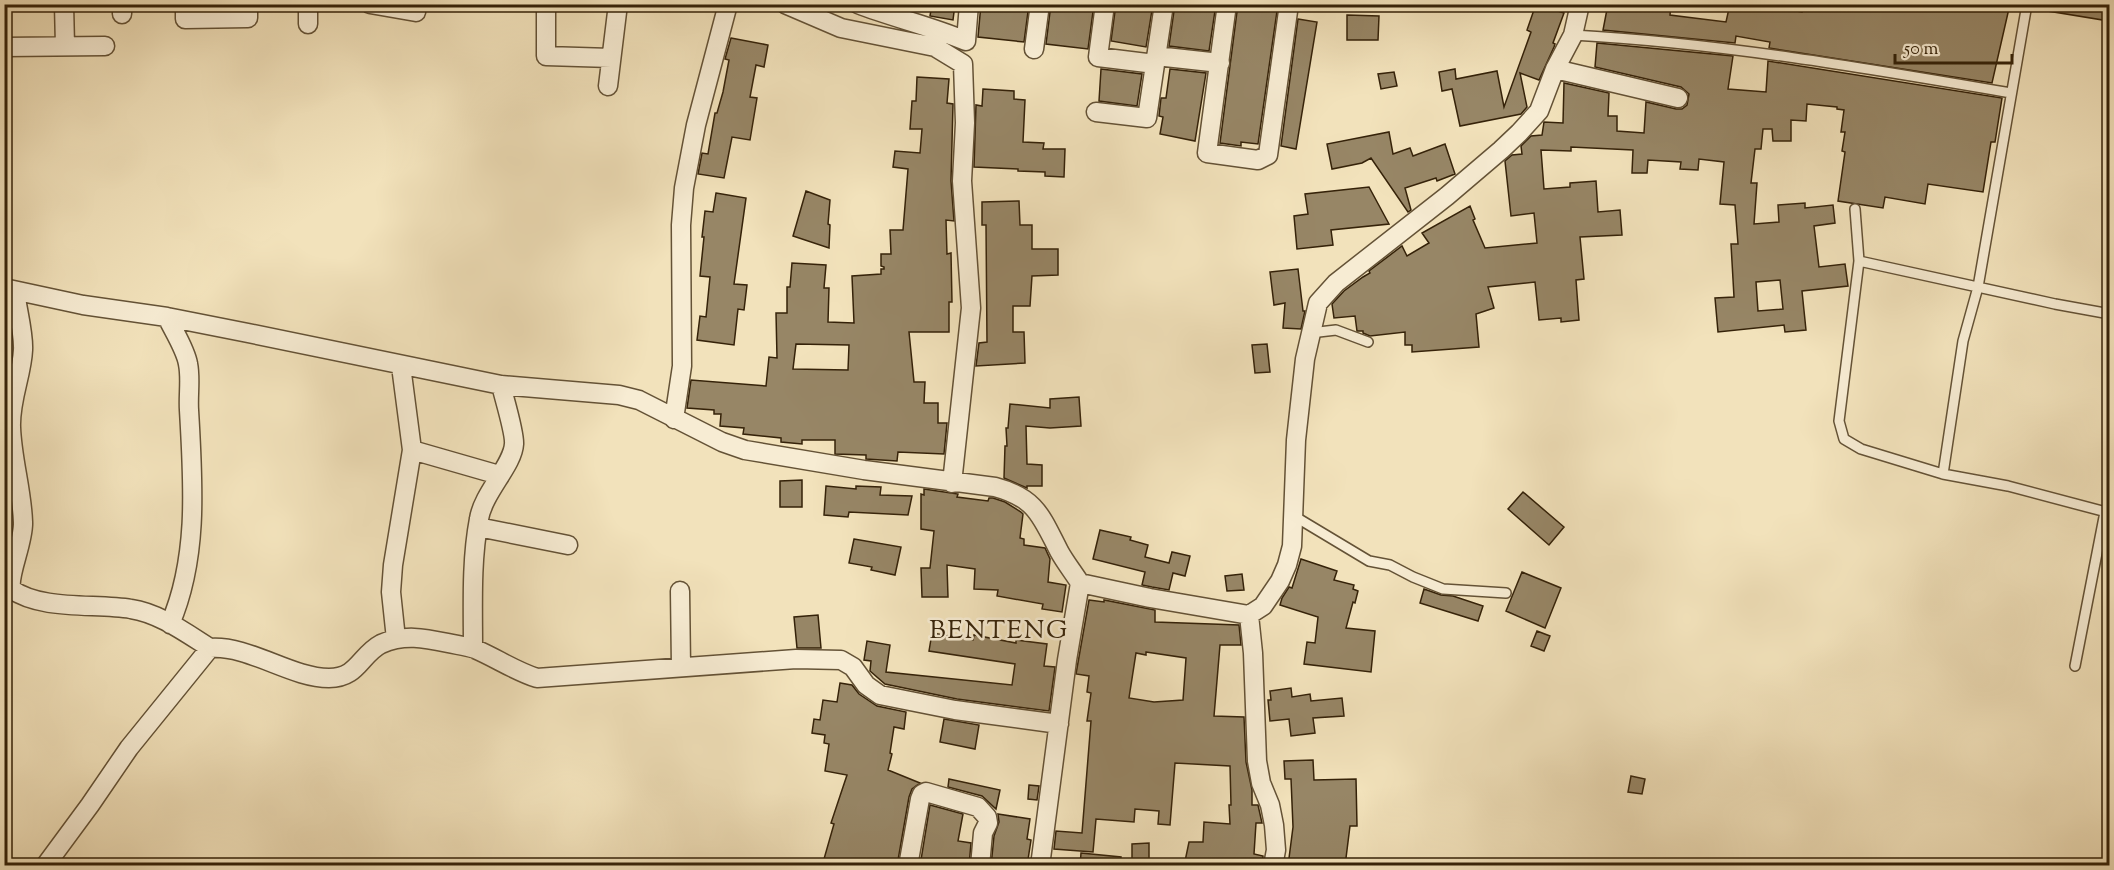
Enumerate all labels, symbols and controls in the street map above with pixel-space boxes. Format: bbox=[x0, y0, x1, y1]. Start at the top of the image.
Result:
scale bar bbox=[1895, 27, 2012, 65]
text: 50 m bbox=[1903, 37, 1939, 63]
district label: BENTENG bbox=[929, 613, 1069, 650]

